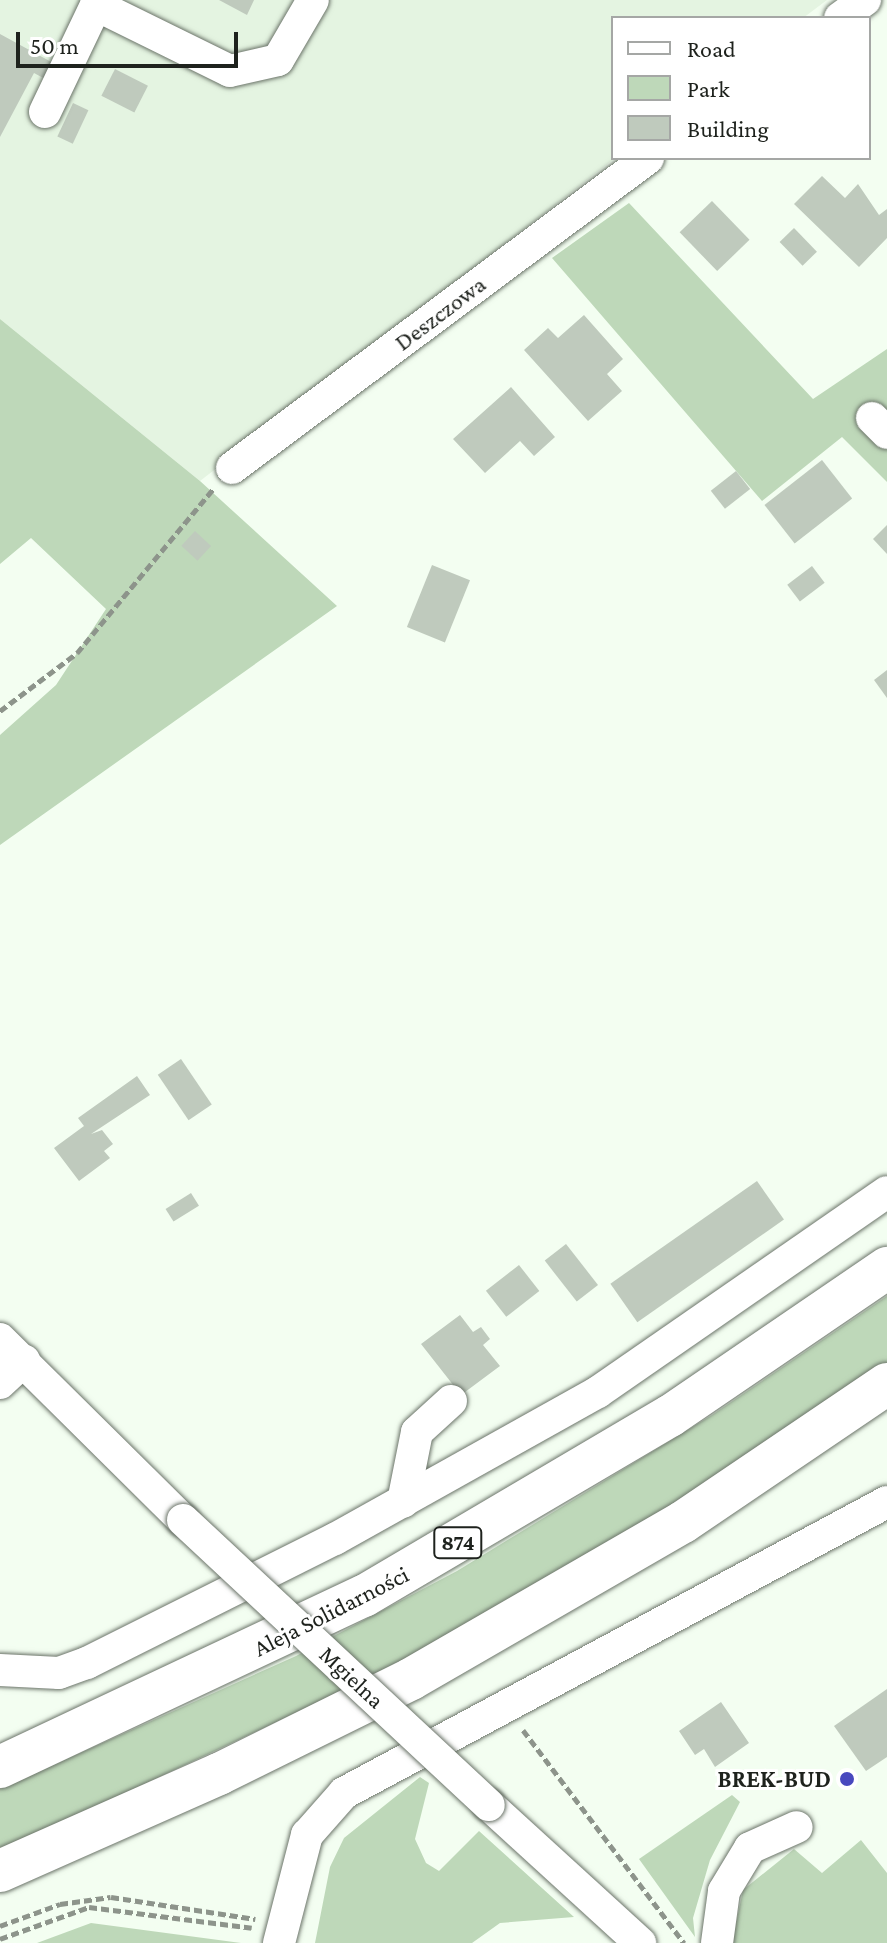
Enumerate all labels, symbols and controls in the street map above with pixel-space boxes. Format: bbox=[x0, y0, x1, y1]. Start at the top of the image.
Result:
scale bar bbox=[20, 16, 242, 66]
legend bbox=[611, 16, 871, 160]
text: 50 m bbox=[30, 32, 79, 59]
text: Road bbox=[687, 35, 736, 62]
text: Park bbox=[687, 75, 730, 102]
text: Building bbox=[687, 115, 769, 142]
street label: Deszczowa bbox=[389, 269, 491, 357]
road number: 874 bbox=[432, 1525, 484, 1561]
street label: Aleja Solidarności bbox=[249, 1559, 413, 1663]
street label: Mgielna bbox=[313, 1640, 391, 1714]
place label: BREK-BUD bbox=[718, 1765, 831, 1793]
marker: BREK-BUD bbox=[838, 1770, 856, 1788]

